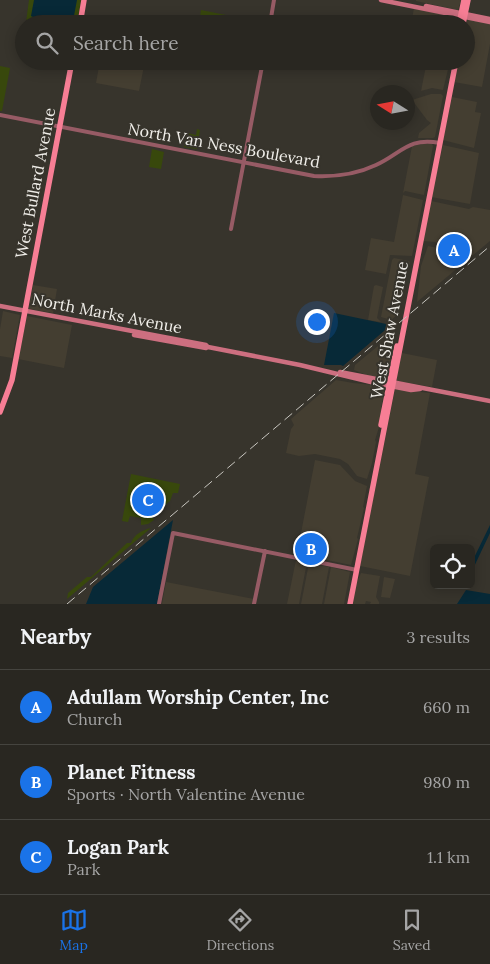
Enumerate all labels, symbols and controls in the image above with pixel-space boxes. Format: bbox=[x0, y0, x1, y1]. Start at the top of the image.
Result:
search box bbox=[15, 15, 475, 70]
icon: search bbox=[33, 29, 61, 57]
text: Search here bbox=[73, 31, 179, 55]
north arrow bbox=[370, 85, 415, 130]
street label: West Bullard Avenue bbox=[11, 106, 59, 260]
street label: North Van Ness Boulevard bbox=[126, 118, 322, 172]
pin: A bbox=[438, 231, 470, 269]
street label: West Shaw Avenue bbox=[366, 259, 412, 401]
street label: North Marks Avenue bbox=[30, 289, 184, 337]
your location bbox=[304, 309, 330, 335]
pin: C bbox=[132, 481, 164, 519]
pin: B bbox=[295, 530, 327, 568]
map controls bbox=[430, 544, 475, 589]
button: locate bbox=[430, 544, 475, 589]
text: Nearby bbox=[20, 623, 91, 650]
text: 3 results bbox=[406, 627, 470, 647]
text: Adullam Worship Center, Inc bbox=[67, 685, 329, 709]
text: A bbox=[31, 697, 41, 717]
text: 660 m bbox=[423, 697, 470, 717]
text: Church bbox=[67, 709, 122, 729]
text: Planet Fitness bbox=[67, 760, 196, 784]
text: B bbox=[31, 772, 41, 792]
text: 980 m bbox=[423, 772, 470, 792]
text: Sports · North Valentine Avenue bbox=[67, 784, 305, 804]
text: Logan Park bbox=[67, 835, 169, 859]
text: C bbox=[30, 847, 42, 867]
text: 1.1 km bbox=[427, 847, 470, 867]
text: Park bbox=[67, 859, 100, 879]
tab: Map bbox=[59, 906, 88, 954]
tab: Directions bbox=[206, 906, 274, 954]
tab: Saved bbox=[393, 906, 431, 954]

